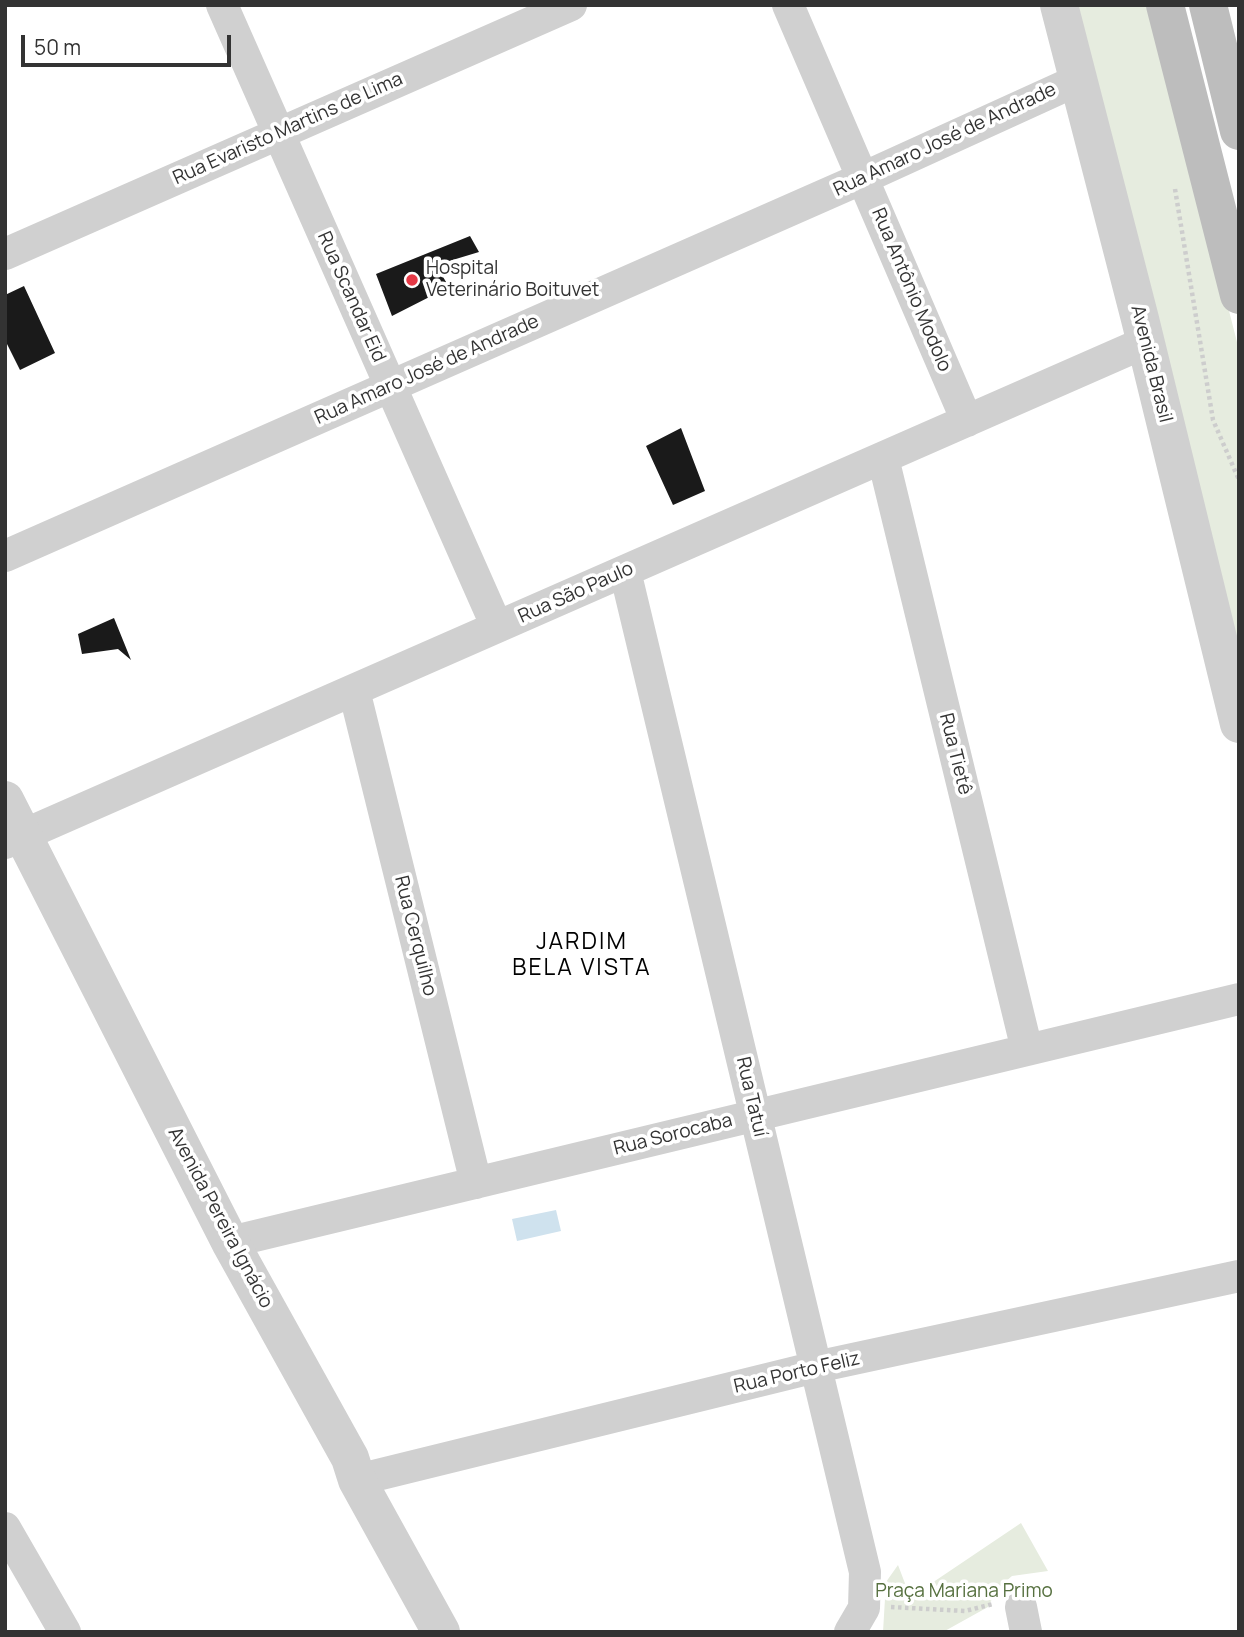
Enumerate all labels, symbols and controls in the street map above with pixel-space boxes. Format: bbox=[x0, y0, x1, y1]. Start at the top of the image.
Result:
scale bar bbox=[24, 21, 234, 65]
text: 50 m bbox=[34, 33, 81, 61]
street label: Rua Evaristo Martins de Lima bbox=[170, 68, 406, 190]
street label: Rua Amaro José de Andrade bbox=[830, 78, 1060, 202]
street label: Rua Antônio Modolo bbox=[866, 205, 956, 375]
street label: Rua Scandar Eid bbox=[312, 228, 390, 366]
place label: Hospital Veterinário Boituvet bbox=[426, 258, 599, 302]
marker: Hospital Veterinário Boituvet bbox=[404, 272, 420, 288]
street label: Avenida Brasil bbox=[1125, 303, 1177, 425]
street label: Rua Amaro José de Andrade bbox=[311, 310, 543, 430]
street label: Rua São Paulo bbox=[515, 557, 637, 629]
street label: Rua Tietê bbox=[934, 711, 976, 797]
street label: Rua Cerquilho bbox=[389, 874, 441, 998]
district label: JARDIM BELA VISTA bbox=[514, 929, 650, 983]
street label: Rua Tatuí bbox=[731, 1055, 771, 1139]
street label: Rua Sorocaba bbox=[611, 1109, 735, 1161]
street label: Avenida Pereira Ignácio bbox=[163, 1124, 277, 1312]
street label: Rua Porto Feliz bbox=[732, 1347, 862, 1399]
park label: Praça Mariana Primo bbox=[875, 1581, 1053, 1603]

